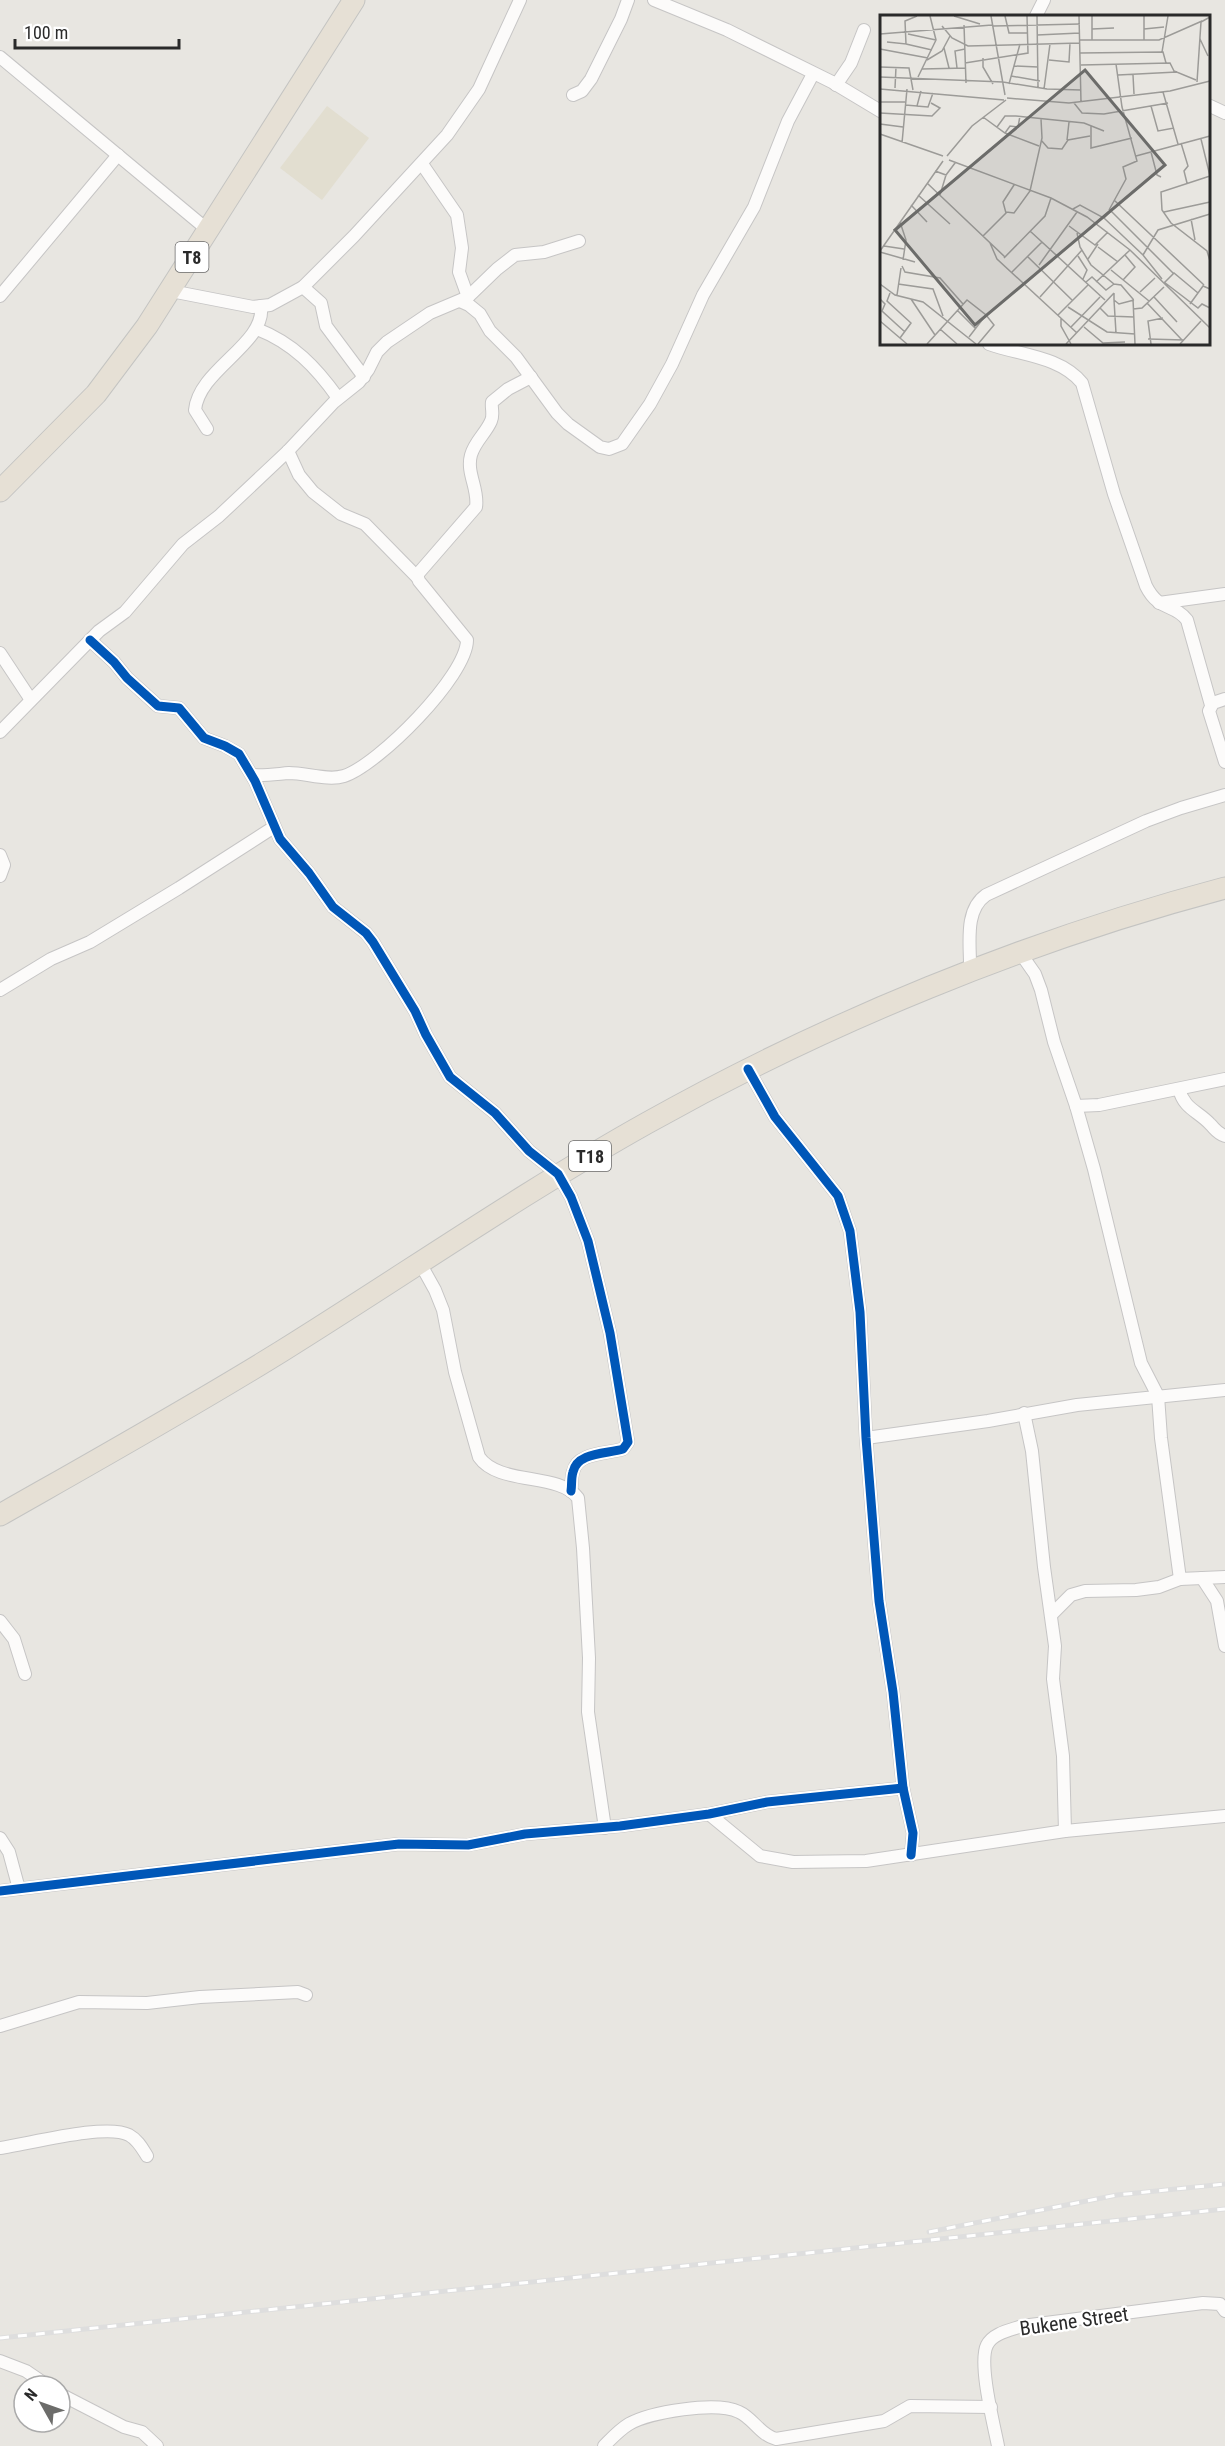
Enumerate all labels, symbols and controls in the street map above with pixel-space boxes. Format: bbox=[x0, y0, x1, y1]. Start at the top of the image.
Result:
scale bar bbox=[15, 12, 178, 50]
inset map bbox=[880, 15, 1210, 345]
text: 100 m bbox=[24, 22, 68, 43]
road number: T8 bbox=[176, 242, 208, 272]
road number: T18 bbox=[569, 1141, 611, 1171]
street label: Bukene Street bbox=[1018, 2301, 1130, 2340]
north arrow bbox=[12, 2374, 72, 2434]
text: N bbox=[20, 2385, 41, 2405]

